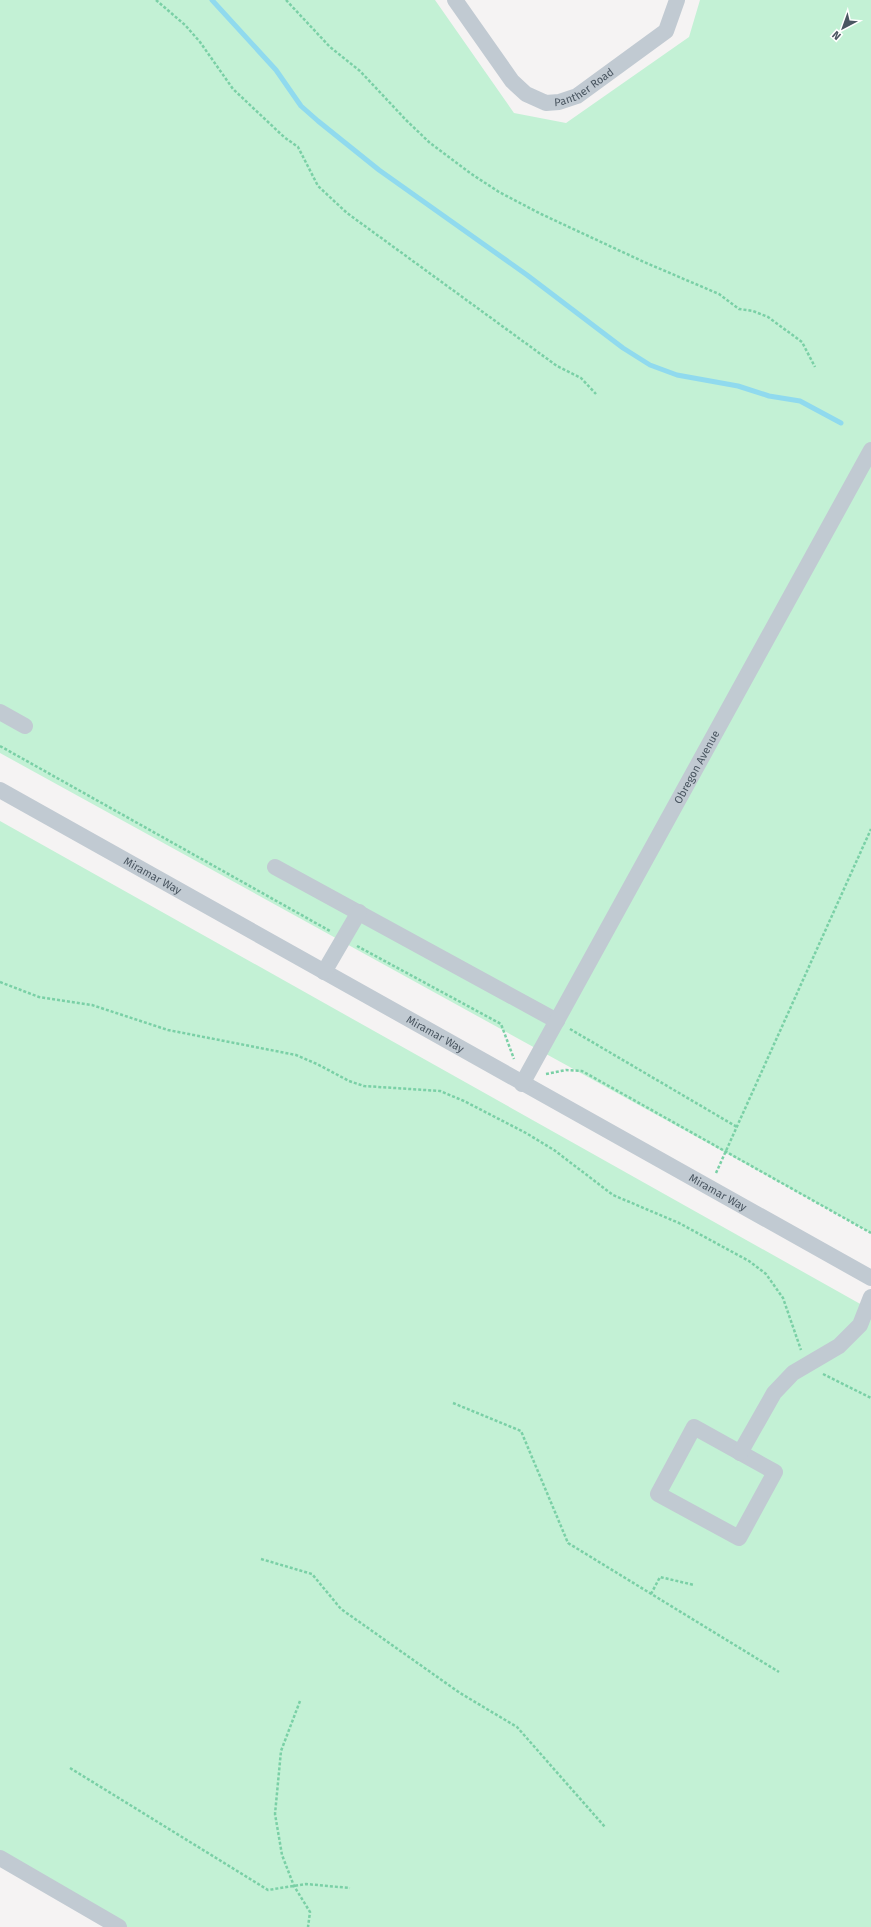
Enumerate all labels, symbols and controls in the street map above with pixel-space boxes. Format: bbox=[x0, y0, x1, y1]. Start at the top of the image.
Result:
north arrow bbox=[823, 8, 863, 48]
text: N bbox=[830, 28, 844, 42]
street label: Panther Road bbox=[554, 65, 616, 109]
street label: Obregon Avenue bbox=[672, 728, 722, 806]
street label: Miramar Way bbox=[121, 855, 184, 898]
street label: Miramar Way bbox=[404, 1013, 467, 1056]
street label: Miramar Way bbox=[687, 1171, 749, 1214]

